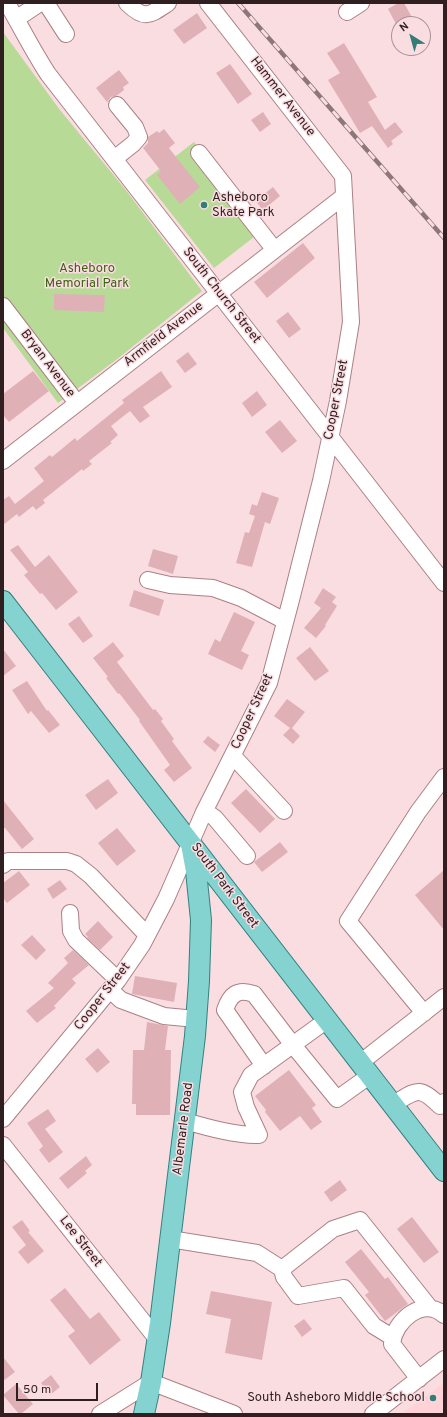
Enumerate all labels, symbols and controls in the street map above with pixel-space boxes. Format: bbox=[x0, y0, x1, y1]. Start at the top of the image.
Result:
north arrow bbox=[391, 16, 431, 56]
text: N bbox=[397, 19, 412, 35]
street label: Hammer Avenue bbox=[246, 54, 318, 140]
place label: Asheboro Skate Park bbox=[212, 190, 275, 221]
marker: Asheboro Skate Park bbox=[199, 200, 209, 210]
street label: South Church Street bbox=[179, 245, 263, 347]
park label: Asheboro Memorial Park bbox=[45, 261, 129, 292]
street label: Armfield Avenue bbox=[121, 299, 207, 371]
street label: Bryan Avenue bbox=[16, 327, 78, 401]
street label: Cooper Street bbox=[322, 358, 352, 442]
street label: Cooper Street bbox=[229, 672, 277, 752]
street label: South Park Street bbox=[187, 840, 261, 932]
street label: Cooper Street bbox=[72, 960, 134, 1034]
street label: Albemarle Road bbox=[171, 1082, 197, 1176]
street label: Lee Street bbox=[55, 1213, 105, 1271]
scale bar bbox=[18, 1375, 100, 1401]
text: 50 m bbox=[23, 1382, 51, 1398]
place label: South Asheboro Middle School bbox=[247, 1390, 425, 1406]
marker: South Asheboro Middle School bbox=[428, 1393, 438, 1403]

